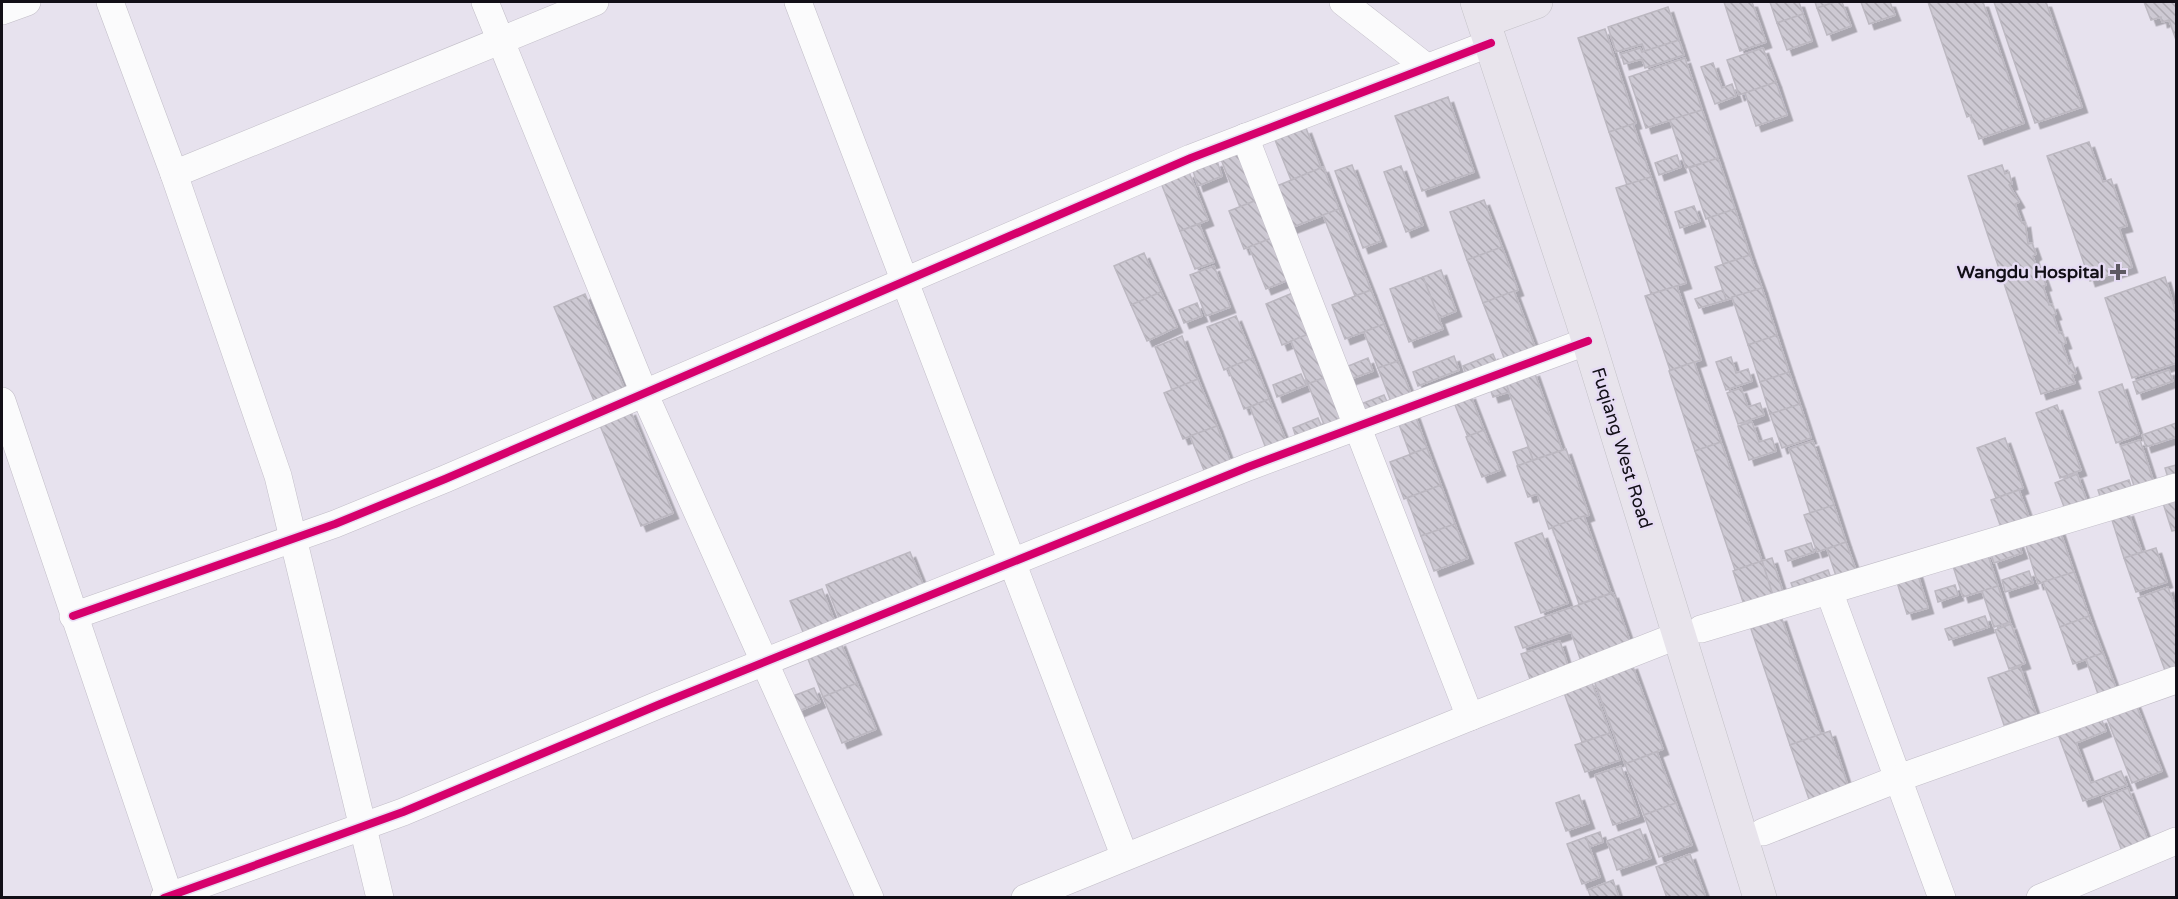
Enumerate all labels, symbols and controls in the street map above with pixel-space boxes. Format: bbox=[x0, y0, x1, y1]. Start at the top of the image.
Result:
place label: Wangdu Hospital bbox=[1957, 261, 2104, 283]
marker: Wangdu Hospital bbox=[2109, 263, 2127, 281]
street label: Fuqiang West Road bbox=[1587, 365, 1657, 531]

